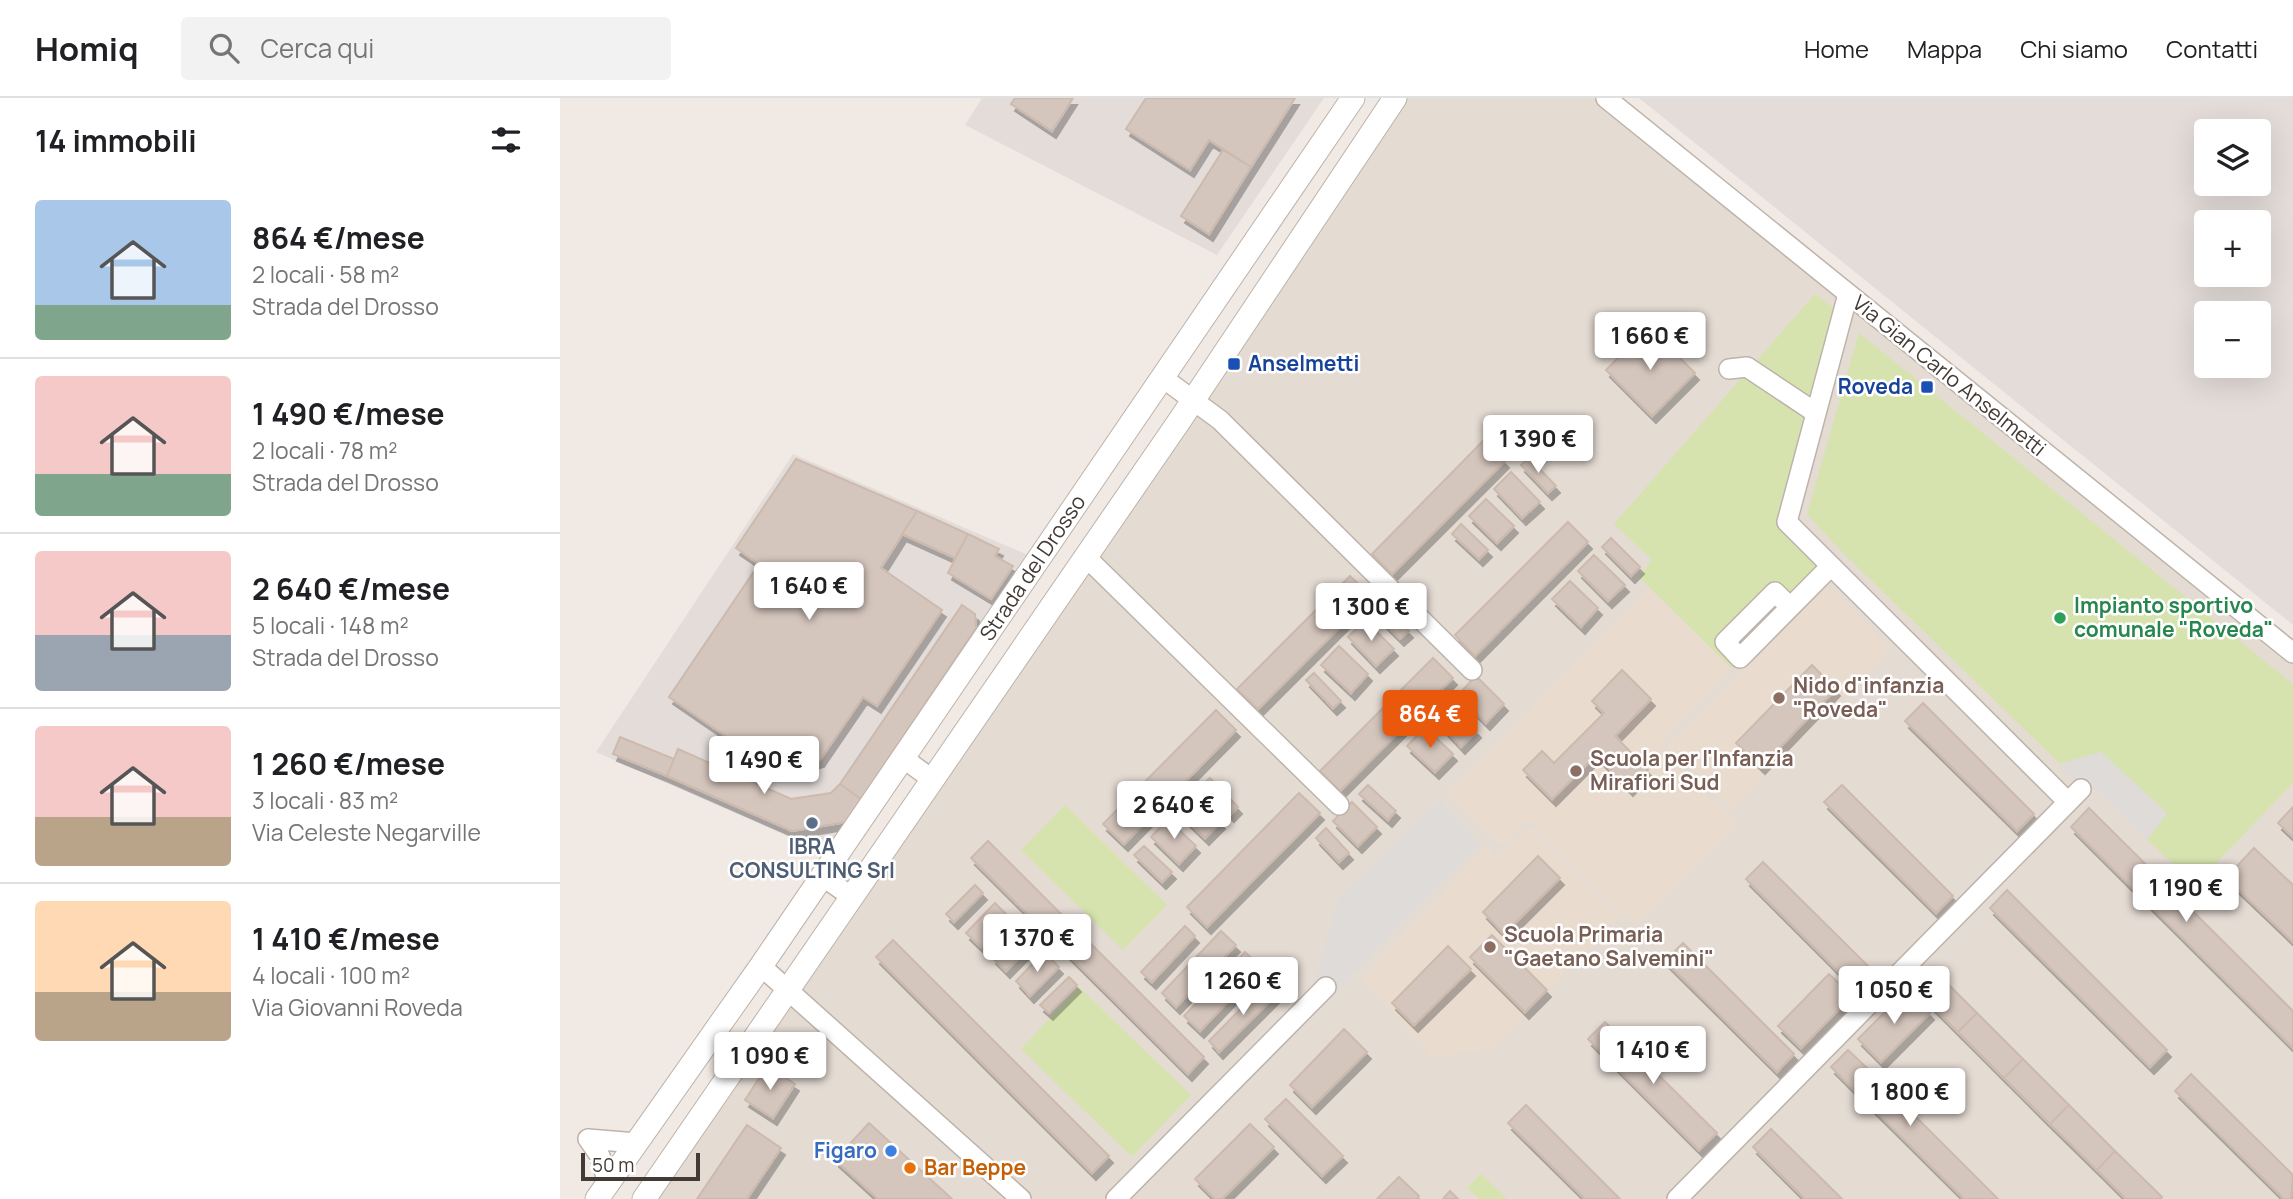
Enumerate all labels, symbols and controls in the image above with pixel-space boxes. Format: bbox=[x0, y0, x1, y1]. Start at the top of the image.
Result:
search box bbox=[181, 17, 671, 80]
text: Homiq bbox=[35, 26, 139, 71]
icon: search bbox=[205, 29, 243, 67]
text: Cerca qui bbox=[261, 30, 374, 66]
text: Home bbox=[1804, 32, 1869, 65]
text: Mappa bbox=[1907, 32, 1982, 65]
text: Chi siamo bbox=[2020, 32, 2128, 65]
text: Contatti bbox=[2166, 32, 2258, 65]
map controls bbox=[2194, 119, 2271, 378]
button: layers bbox=[2194, 119, 2271, 196]
text: 14 immobili bbox=[35, 120, 197, 161]
icon: filters bbox=[487, 121, 525, 159]
button: + bbox=[2194, 210, 2271, 287]
text: 864 €/mese bbox=[252, 217, 425, 258]
icon: home bbox=[91, 228, 175, 312]
text: 2 locali · 58 m² bbox=[252, 258, 399, 290]
street label: Via Gian Carlo Anselmetti bbox=[1847, 288, 2052, 462]
text: Strada del Drosso bbox=[252, 290, 439, 322]
button: − bbox=[2194, 301, 2271, 378]
pin: 1 660 € bbox=[1585, 313, 1715, 372]
text: 1 660 € bbox=[1611, 319, 1689, 351]
place label: Anselmetti bbox=[1248, 349, 1359, 377]
marker: Anselmetti bbox=[1226, 356, 1242, 372]
place label: Roveda bbox=[1838, 372, 1913, 400]
marker: Roveda bbox=[1919, 379, 1935, 395]
text: 1 490 €/mese bbox=[252, 393, 445, 434]
icon: home bbox=[91, 404, 175, 488]
pin: 1 390 € bbox=[1473, 416, 1603, 475]
text: 1 390 € bbox=[1499, 422, 1577, 454]
text: 2 locali · 78 m² bbox=[252, 434, 397, 466]
text: Strada del Drosso bbox=[252, 466, 439, 498]
street label: Strada del Drosso bbox=[973, 489, 1091, 646]
pin: 1 640 € bbox=[744, 562, 874, 622]
text: 2 640 €/mese bbox=[252, 568, 450, 609]
text: 1 640 € bbox=[770, 569, 848, 601]
icon: home bbox=[91, 579, 175, 663]
pin: 1 300 € bbox=[1306, 584, 1436, 643]
text: 1 300 € bbox=[1332, 590, 1410, 622]
place label: Impianto sportivo comunale "Roveda" bbox=[2074, 591, 2273, 643]
text: 5 locali · 148 m² bbox=[252, 609, 409, 641]
marker: Impianto sportivo comunale "Roveda" bbox=[2052, 610, 2068, 626]
text: Strada del Drosso bbox=[252, 641, 439, 673]
place label: Nido d'infanzia "Roveda" bbox=[1793, 671, 1944, 723]
pin: 864 € bbox=[1381, 690, 1479, 750]
marker: Nido d'infanzia "Roveda" bbox=[1771, 690, 1787, 706]
text: 864 € bbox=[1399, 697, 1461, 729]
pin: 1 490 € bbox=[699, 736, 829, 796]
text: 1 260 €/mese bbox=[252, 743, 445, 784]
text: 1 490 € bbox=[725, 743, 803, 775]
place label: Scuola per l'Infanzia Mirafiori Sud bbox=[1590, 744, 1794, 796]
icon: home bbox=[91, 754, 175, 838]
marker: Scuola per l'Infanzia Mirafiori Sud bbox=[1568, 763, 1584, 779]
pin: 2 640 € bbox=[1109, 782, 1239, 841]
text: 3 locali · 83 m² bbox=[252, 784, 398, 816]
text: 2 640 € bbox=[1133, 788, 1215, 820]
marker: IBRA CONSULTING Srl bbox=[804, 815, 820, 831]
text: Via Celeste Negarville bbox=[252, 816, 481, 848]
place label: IBRA CONSULTING Srl bbox=[729, 832, 895, 884]
pin: 1 190 € bbox=[2121, 864, 2251, 924]
text: 1 190 € bbox=[2149, 871, 2223, 903]
pin: 1 370 € bbox=[972, 914, 1102, 974]
text: 1 410 €/mese bbox=[252, 918, 440, 959]
place label: Scuola Primaria "Gaetano Salvemini" bbox=[1504, 920, 1714, 972]
text: 1 370 € bbox=[999, 921, 1075, 953]
icon: home bbox=[91, 929, 175, 1013]
marker: Scuola Primaria "Gaetano Salvemini" bbox=[1482, 939, 1498, 955]
pin: 1 260 € bbox=[1178, 958, 1308, 1017]
text: 4 locali · 100 m² bbox=[252, 959, 410, 991]
text: 1 260 € bbox=[1204, 964, 1282, 996]
pin: 1 050 € bbox=[1829, 967, 1959, 1026]
text: 1 050 € bbox=[1855, 973, 1933, 1005]
text: Via Giovanni Roveda bbox=[252, 991, 463, 1023]
pin: 1 410 € bbox=[1588, 1026, 1718, 1086]
pin: 1 090 € bbox=[705, 1032, 835, 1092]
text: 1 410 € bbox=[1616, 1033, 1690, 1065]
text: 1 090 € bbox=[730, 1039, 810, 1071]
pin: 1 800 € bbox=[1845, 1068, 1975, 1128]
text: 1 800 € bbox=[1870, 1075, 1950, 1107]
place label: Figaro bbox=[814, 1136, 877, 1164]
marker: Figaro bbox=[883, 1143, 899, 1159]
scale bar bbox=[581, 1150, 700, 1182]
text: 50 m bbox=[592, 1152, 634, 1178]
place label: Bar Beppe bbox=[924, 1153, 1026, 1181]
marker: Bar Beppe bbox=[902, 1160, 918, 1176]

